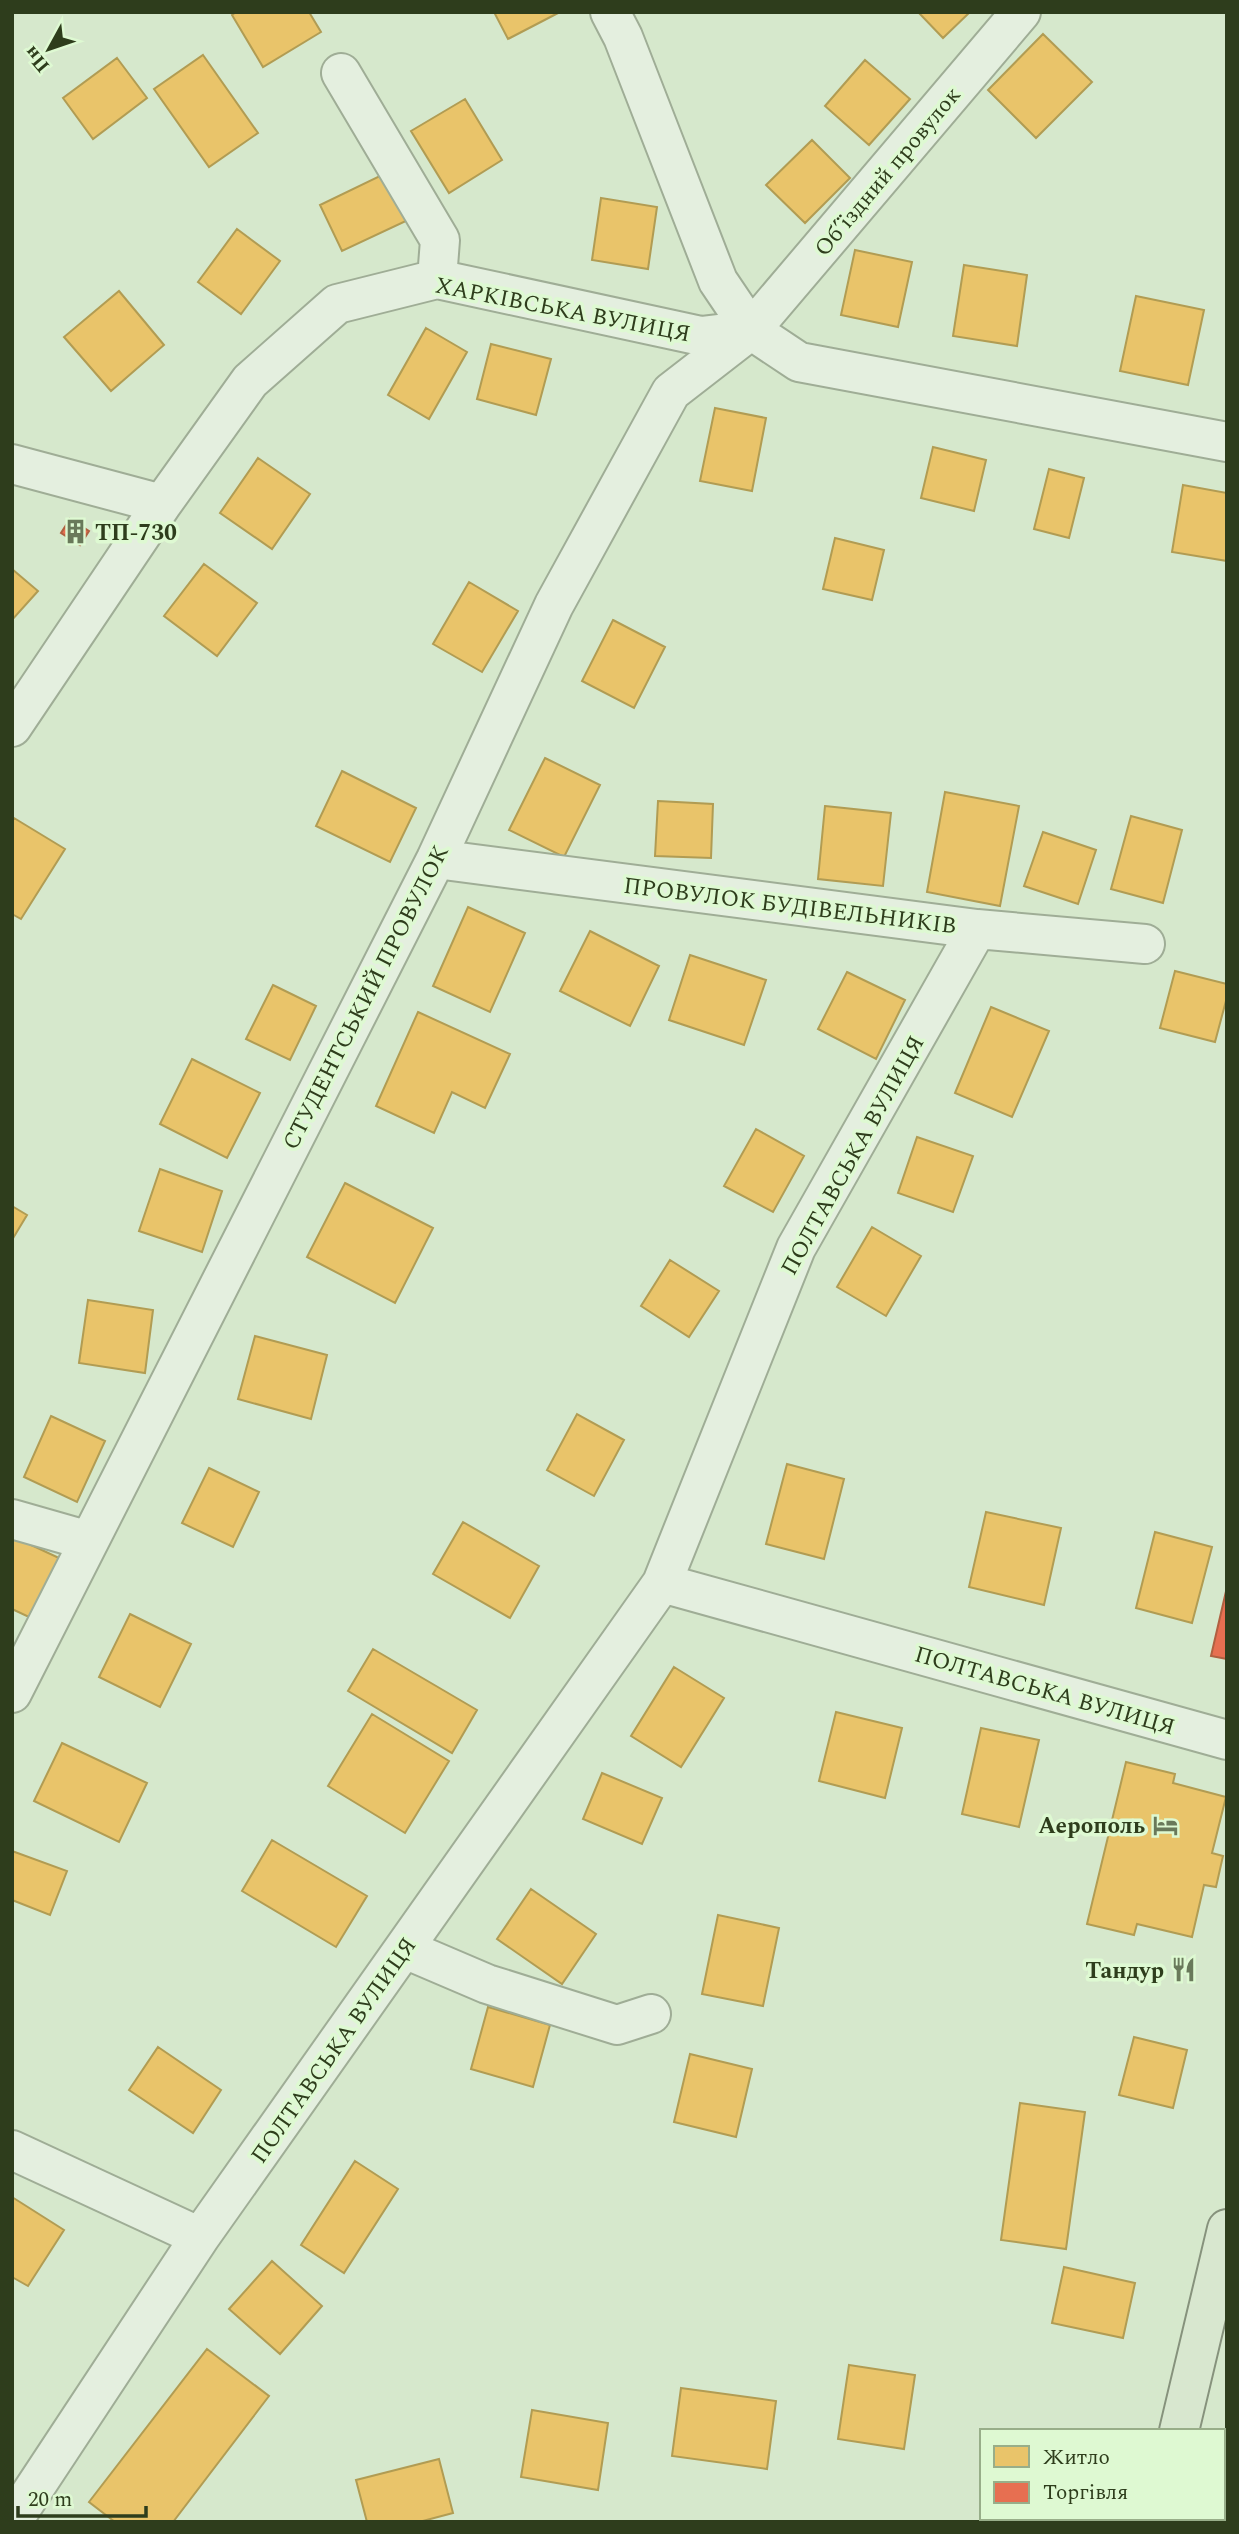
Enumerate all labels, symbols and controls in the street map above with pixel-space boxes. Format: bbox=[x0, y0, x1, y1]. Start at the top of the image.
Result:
north arrow bbox=[14, 14, 84, 84]
text: Пн bbox=[17, 39, 57, 79]
street label: Обʼїздний провулок bbox=[806, 79, 970, 265]
street label: ХАРКІВСЬКА ВУЛИЦЯ bbox=[432, 269, 693, 352]
place label: ТП-730 bbox=[95, 516, 177, 551]
building icon: ТП-730 bbox=[61, 518, 89, 546]
street label: СТУДЕНТСЬКИЙ ПРОВУЛОК bbox=[274, 839, 459, 1156]
street label: ПРОВУЛОК БУДІВЕЛЬНИКІВ bbox=[621, 869, 958, 944]
street label: ПОЛТАВСЬКА ВУЛИЦЯ bbox=[773, 1029, 934, 1282]
street label: ПОЛТАВСЬКА ВУЛИЦЯ bbox=[910, 1637, 1179, 1745]
place label: Аерополь bbox=[1038, 1809, 1145, 1844]
hotel icon: Аерополь bbox=[1151, 1811, 1179, 1839]
street label: ПОЛТАВСЬКА ВУЛИЦЯ bbox=[243, 1930, 426, 2171]
place label: Тандур bbox=[1085, 1954, 1164, 1989]
restaurant icon: Тандур bbox=[1170, 1956, 1198, 1984]
legend bbox=[980, 2429, 1225, 2520]
text: Житло bbox=[1043, 2442, 1110, 2474]
scale bar bbox=[18, 2474, 145, 2518]
text: Торгівля bbox=[1043, 2477, 1128, 2509]
text: 20 m bbox=[28, 2484, 72, 2516]

